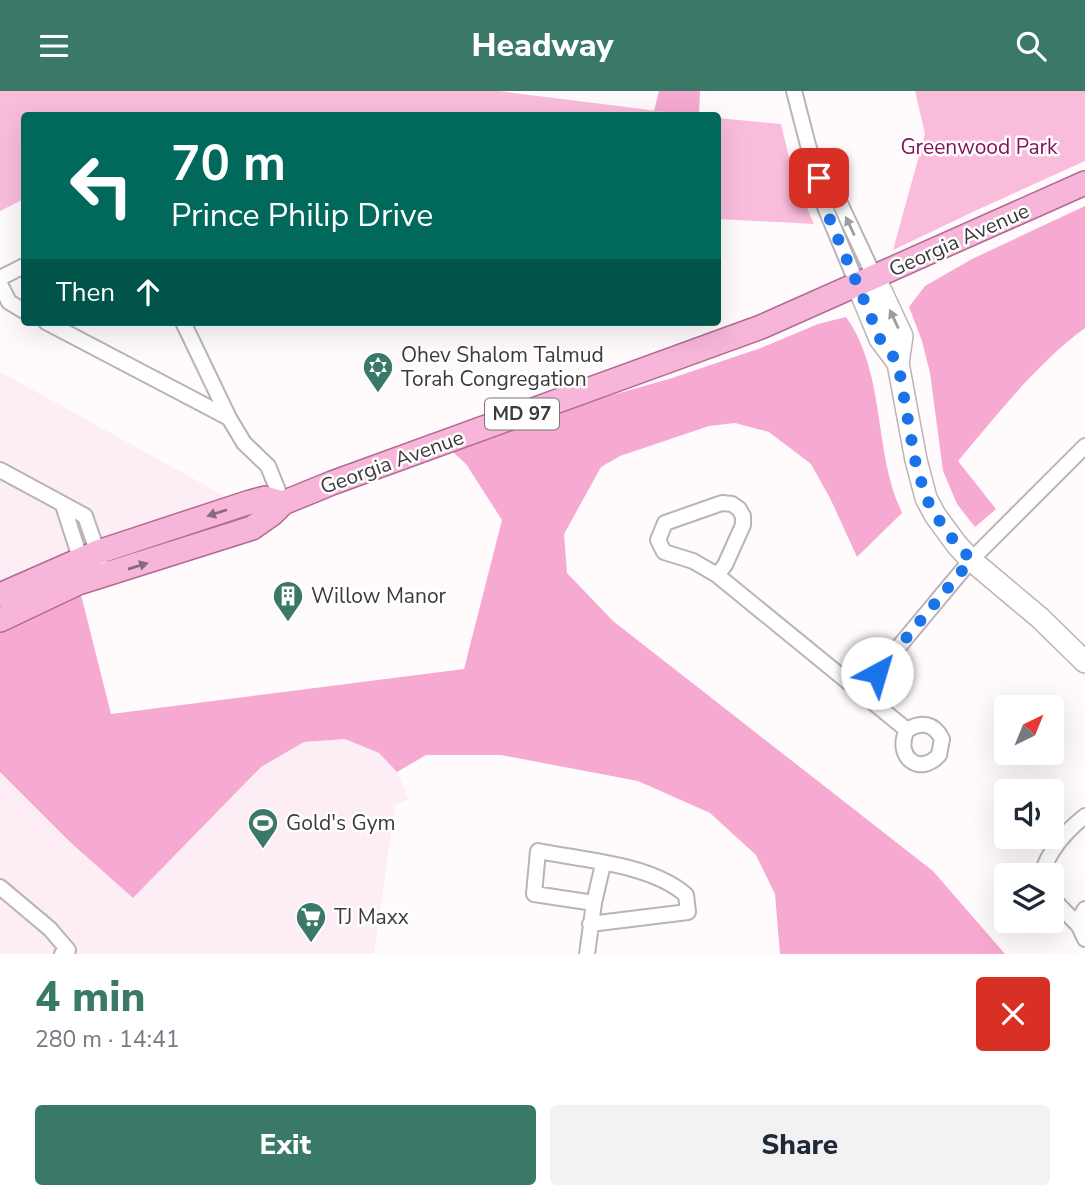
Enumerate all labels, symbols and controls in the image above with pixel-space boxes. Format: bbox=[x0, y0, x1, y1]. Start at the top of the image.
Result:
text: Headway bbox=[472, 24, 613, 67]
icon: menu bbox=[35, 27, 73, 65]
icon: search bbox=[1012, 27, 1050, 65]
text: 70 m bbox=[171, 130, 286, 197]
park label: Greenwood Park bbox=[900, 133, 1058, 161]
icon: left bbox=[56, 140, 147, 231]
pin bbox=[789, 148, 849, 208]
icon: arrive bbox=[800, 159, 838, 197]
text: Prince Philip Drive bbox=[171, 194, 433, 237]
street label: Georgia Avenue bbox=[884, 197, 1034, 283]
one-way arrow bbox=[845, 216, 856, 236]
icon: ahead bbox=[129, 273, 167, 311]
text: Then bbox=[56, 275, 115, 310]
one-way arrow bbox=[888, 309, 899, 330]
place label: Ohev Shalom Talmud Torah Congregation bbox=[401, 341, 604, 393]
synagogue icon: Ohev Shalom Talmud Torah Congregation bbox=[361, 350, 395, 394]
road number: MD 97 bbox=[485, 399, 559, 429]
street label: Georgia Avenue bbox=[316, 423, 468, 501]
one-way arrow bbox=[206, 508, 227, 519]
one-way arrow bbox=[128, 560, 149, 570]
building icon: Willow Manor bbox=[271, 579, 305, 623]
place label: Willow Manor bbox=[311, 582, 447, 610]
position arrow bbox=[840, 636, 914, 710]
north arrow bbox=[994, 695, 1064, 765]
map controls bbox=[994, 695, 1064, 933]
button: sound bbox=[994, 779, 1064, 849]
sports icon: Gold's Gym bbox=[246, 806, 280, 850]
place label: Gold's Gym bbox=[286, 809, 395, 837]
button: layers bbox=[994, 863, 1064, 933]
supermarket icon: TJ Maxx bbox=[294, 900, 328, 944]
place label: TJ Maxx bbox=[334, 903, 409, 931]
text: 4 min bbox=[35, 969, 145, 1026]
button: close bbox=[976, 977, 1050, 1051]
text: 280 m · 14:41 bbox=[35, 1024, 180, 1055]
button: Exit bbox=[35, 1105, 536, 1185]
button: Share bbox=[550, 1105, 1050, 1185]

